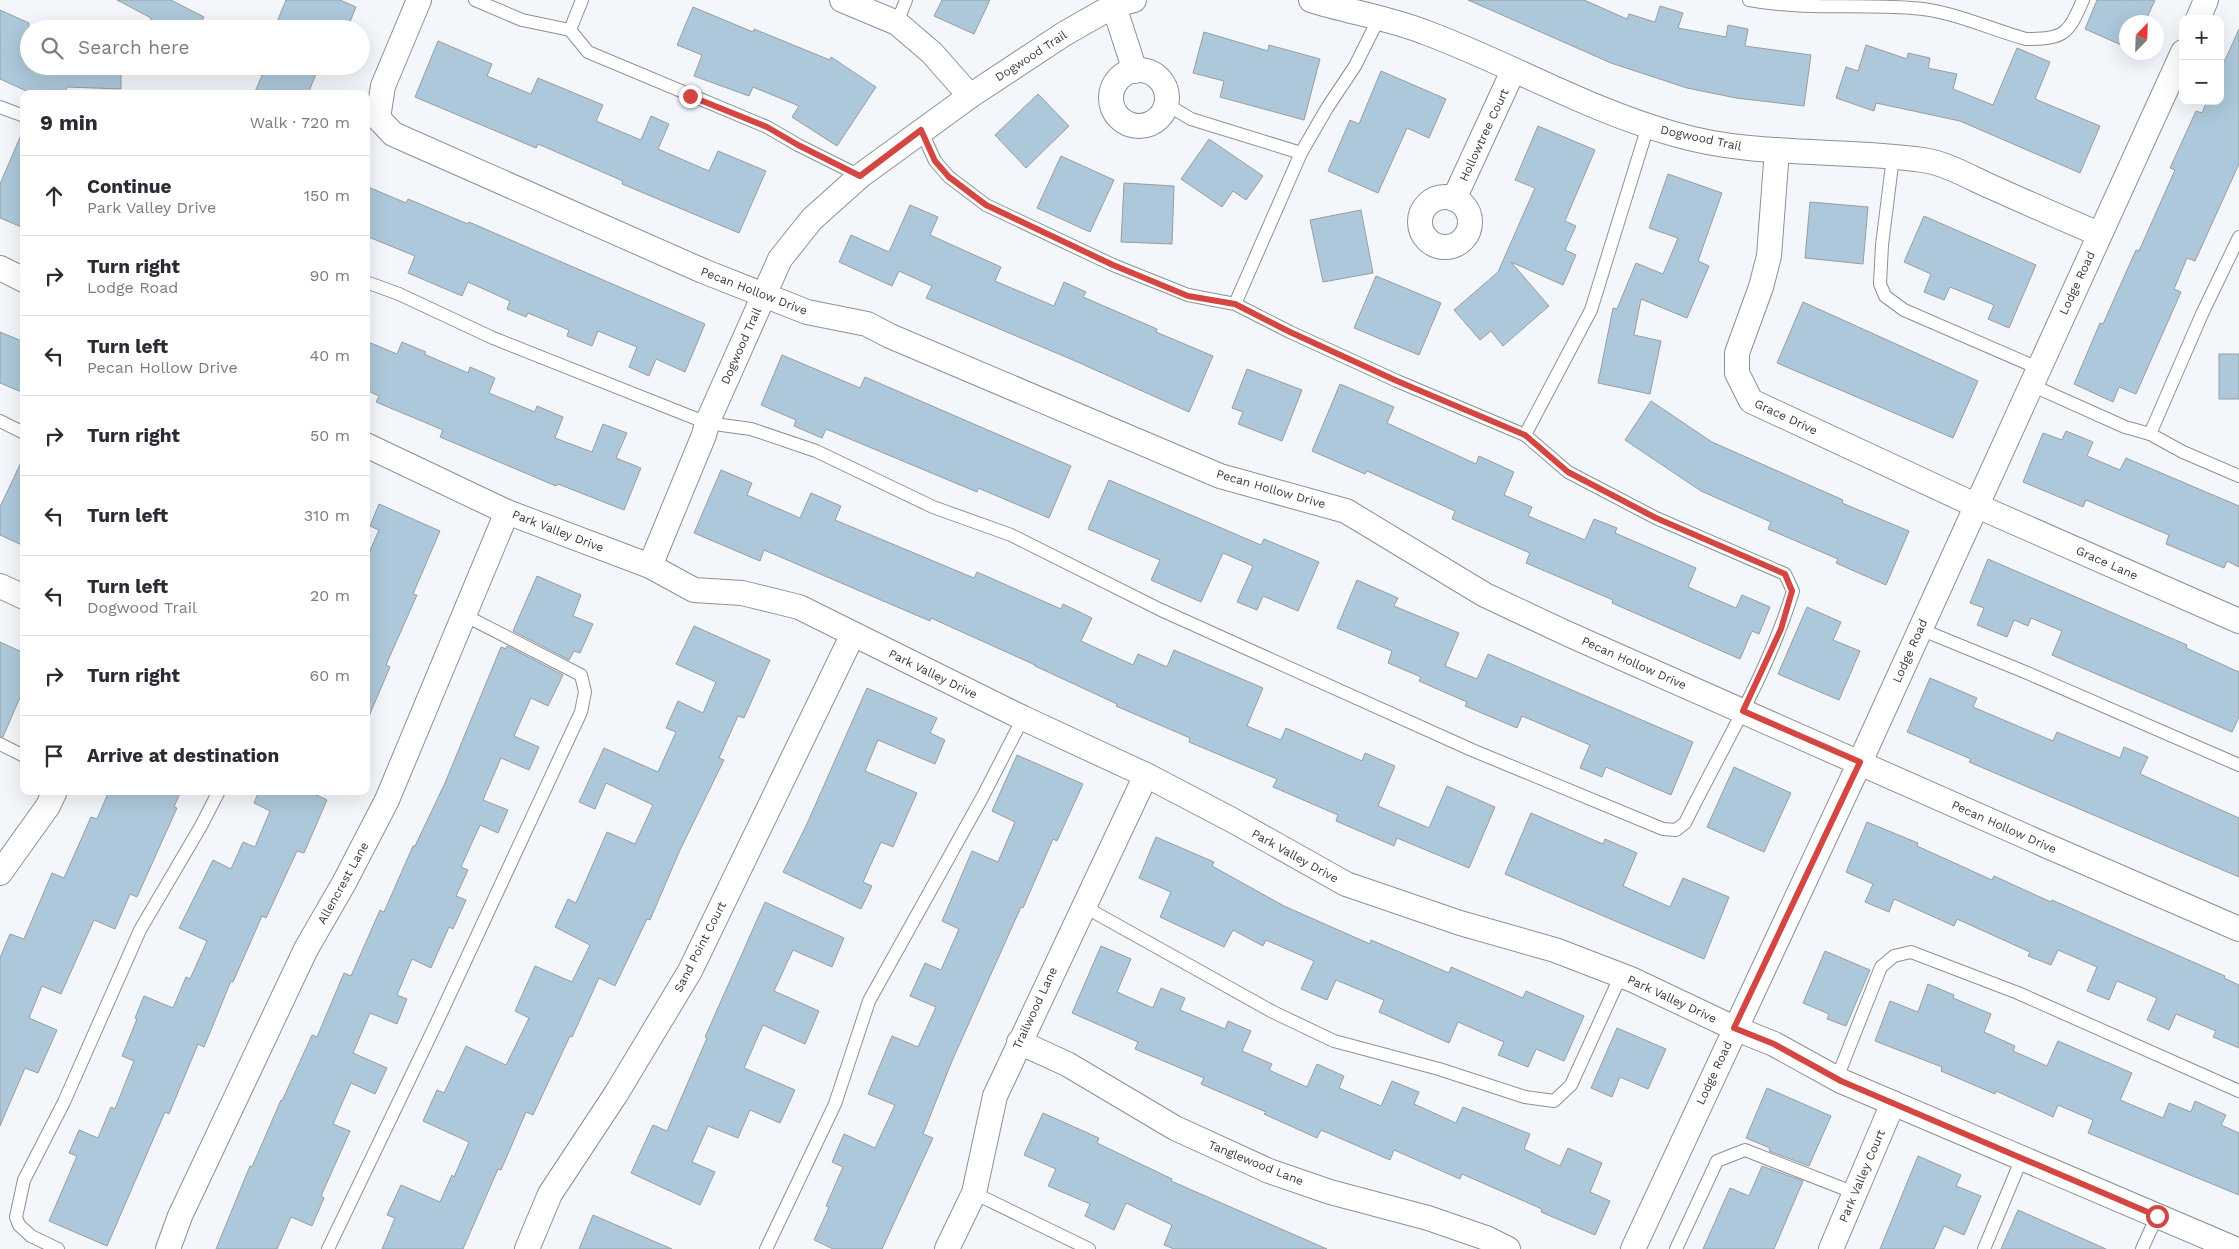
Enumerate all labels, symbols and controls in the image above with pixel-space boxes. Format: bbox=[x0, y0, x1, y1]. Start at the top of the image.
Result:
north arrow bbox=[2119, 15, 2164, 60]
map controls bbox=[2179, 15, 2224, 105]
button: + bbox=[2179, 15, 2224, 60]
search box bbox=[20, 20, 370, 75]
street label: Dogwood Trail bbox=[993, 27, 1070, 84]
icon: search bbox=[38, 34, 66, 62]
text: Search here bbox=[78, 36, 189, 59]
button: − bbox=[2179, 60, 2224, 105]
route end bbox=[679, 85, 702, 108]
street label: Hollowtree Court bbox=[1456, 87, 1512, 183]
text: 9 min bbox=[40, 110, 98, 135]
text: Walk · 720 m bbox=[250, 113, 350, 132]
street label: Dogwood Trail bbox=[1659, 123, 1743, 153]
text: Continue bbox=[87, 175, 171, 198]
icon: ahead bbox=[40, 182, 68, 210]
text: 150 m bbox=[304, 186, 350, 205]
text: Park Valley Drive bbox=[87, 198, 216, 217]
street label: Lodge Road bbox=[2056, 249, 2098, 317]
text: Turn right bbox=[87, 255, 180, 278]
icon: right bbox=[40, 262, 68, 290]
street label: Pecan Hollow Drive bbox=[699, 264, 809, 318]
text: 90 m bbox=[309, 266, 350, 285]
text: Lodge Road bbox=[87, 278, 178, 297]
street label: Dogwood Trail bbox=[718, 305, 764, 387]
text: Turn left bbox=[87, 335, 168, 358]
icon: left bbox=[40, 342, 68, 370]
text: 40 m bbox=[310, 346, 350, 365]
text: Pecan Hollow Drive bbox=[87, 358, 238, 377]
street label: Grace Drive bbox=[1752, 396, 1820, 438]
icon: right bbox=[40, 422, 68, 450]
text: Turn right bbox=[87, 424, 180, 447]
text: 50 m bbox=[310, 426, 350, 445]
street label: Pecan Hollow Drive bbox=[1215, 467, 1327, 511]
icon: left bbox=[40, 502, 68, 530]
text: Turn left bbox=[87, 504, 168, 527]
text: 310 m bbox=[304, 506, 350, 525]
street label: Park Valley Drive bbox=[510, 507, 606, 555]
street label: Grace Lane bbox=[2074, 543, 2140, 583]
text: Turn left bbox=[87, 575, 168, 598]
icon: left bbox=[40, 582, 68, 610]
text: 20 m bbox=[310, 586, 350, 605]
text: Dogwood Trail bbox=[87, 598, 197, 617]
street label: Lodge Road bbox=[1890, 617, 1930, 685]
street label: Pecan Hollow Drive bbox=[1579, 634, 1689, 692]
street label: Park Valley Drive bbox=[886, 646, 980, 702]
icon: right bbox=[40, 662, 68, 690]
text: Turn right bbox=[87, 664, 180, 687]
text: 60 m bbox=[310, 666, 350, 685]
icon: arrive bbox=[40, 742, 68, 770]
text: Arrive at destination bbox=[87, 744, 279, 767]
street label: Pecan Hollow Drive bbox=[1949, 798, 2059, 856]
street label: Park Valley Drive bbox=[1249, 826, 1341, 886]
street label: Allencrest Lane bbox=[315, 839, 371, 927]
street label: Sand Point Court bbox=[671, 899, 729, 995]
street label: Trailwood Lane bbox=[1010, 965, 1060, 1051]
street label: Park Valley Drive bbox=[1625, 972, 1719, 1026]
street label: Lodge Road bbox=[1693, 1039, 1735, 1107]
street label: Park Valley Court bbox=[1836, 1127, 1888, 1225]
street label: Tanglewood Lane bbox=[1206, 1138, 1306, 1188]
route start bbox=[2146, 1205, 2169, 1228]

